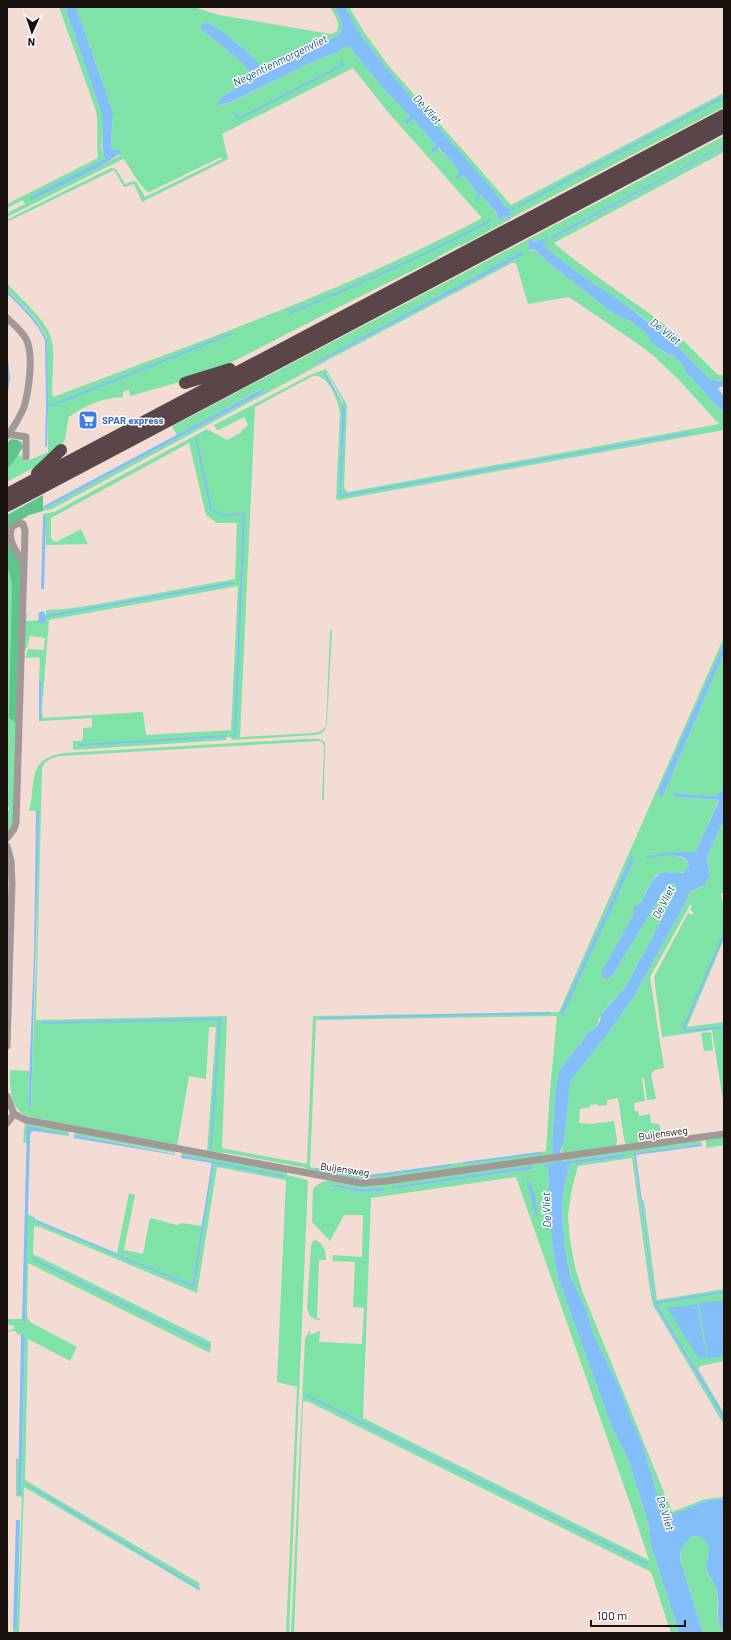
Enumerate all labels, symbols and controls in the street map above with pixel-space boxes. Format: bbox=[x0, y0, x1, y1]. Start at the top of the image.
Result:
north arrow bbox=[12, 12, 52, 52]
water label: Negentienmorgenvliet bbox=[231, 31, 329, 88]
text: N bbox=[27, 36, 35, 49]
water label: De Vliet bbox=[411, 92, 445, 127]
water label: De Vliet bbox=[648, 315, 684, 347]
supermarket icon: SPAR express bbox=[77, 409, 99, 431]
place label: SPAR express bbox=[102, 414, 164, 426]
water label: De Vliet bbox=[649, 883, 677, 921]
street label: Buijensweg bbox=[638, 1124, 688, 1142]
street label: Buijensweg bbox=[320, 1160, 370, 1178]
water label: De Vliet bbox=[539, 1192, 553, 1228]
water label: De Vliet bbox=[655, 1494, 677, 1532]
scale bar bbox=[591, 1602, 685, 1628]
text: 100 m bbox=[597, 1608, 627, 1622]

